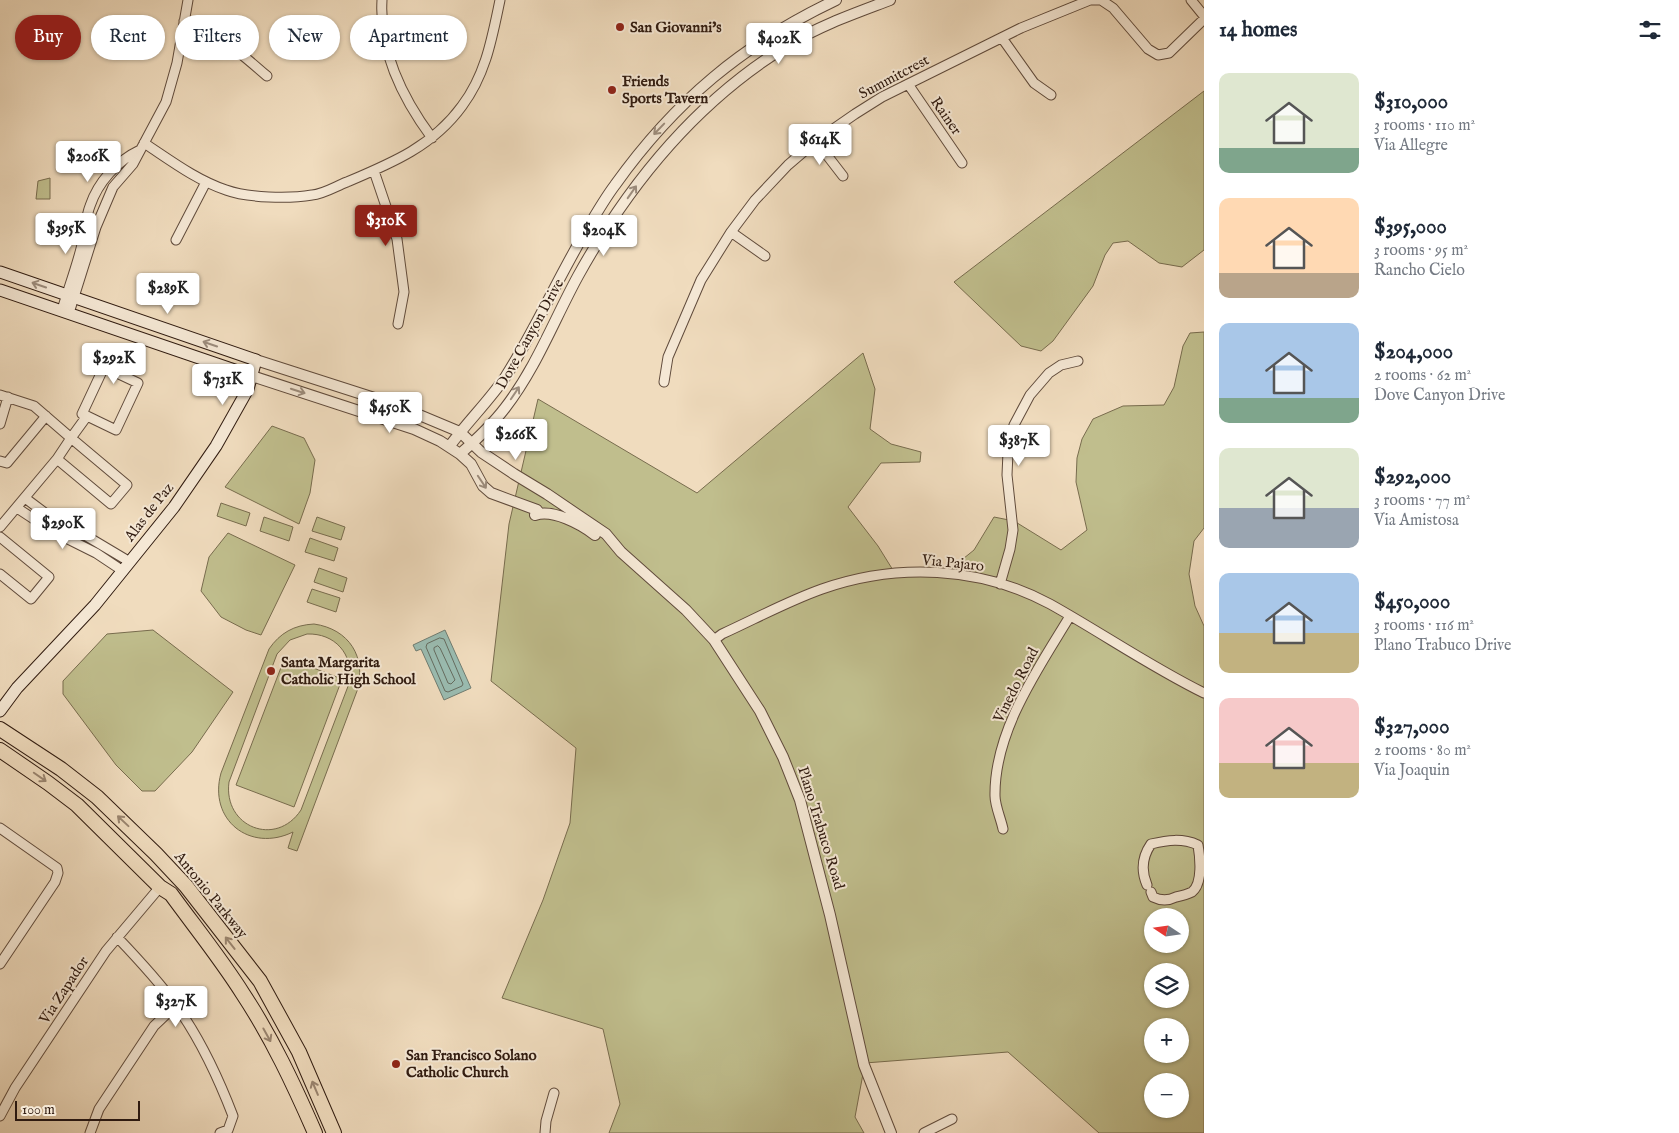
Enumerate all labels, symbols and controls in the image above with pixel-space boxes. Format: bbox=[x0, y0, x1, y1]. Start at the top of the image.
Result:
chip: Buy bbox=[15, 15, 81, 60]
chip: Rent bbox=[91, 15, 165, 60]
chip: Filters bbox=[175, 15, 259, 60]
chip: New bbox=[269, 15, 340, 60]
chip: Apartment bbox=[350, 15, 467, 60]
icon: filters bbox=[1636, 16, 1664, 44]
text: 14 homes bbox=[1219, 17, 1297, 44]
place label: San Giovanni's bbox=[630, 18, 722, 37]
marker: San Giovanni's bbox=[614, 21, 626, 33]
pin: $402K bbox=[744, 22, 814, 65]
text: $402K bbox=[757, 29, 801, 49]
street label: Summitcrest bbox=[856, 51, 932, 103]
place label: Friends Sports Tavern bbox=[622, 72, 708, 108]
marker: Friends Sports Tavern bbox=[606, 84, 618, 96]
text: $310,000 bbox=[1374, 89, 1448, 116]
street label: Rainer bbox=[926, 93, 966, 139]
icon: home bbox=[1259, 93, 1319, 153]
text: 3 rooms · 110 m² bbox=[1374, 116, 1475, 136]
one-way arrow bbox=[653, 123, 665, 136]
pin: $614K bbox=[785, 124, 855, 166]
text: $614K bbox=[800, 130, 840, 150]
text: Via Allegre bbox=[1374, 136, 1448, 156]
pin: $206K bbox=[53, 140, 123, 183]
text: $206K bbox=[67, 147, 109, 167]
one-way arrow bbox=[627, 185, 637, 199]
pin: $310K bbox=[351, 204, 421, 247]
text: $310K bbox=[366, 211, 406, 231]
pin: $395K bbox=[31, 212, 101, 255]
pin: $204K bbox=[569, 214, 639, 257]
text: $395,000 bbox=[1374, 214, 1447, 241]
icon: home bbox=[1259, 218, 1319, 278]
text: $395K bbox=[46, 219, 86, 239]
text: $204K bbox=[582, 221, 626, 241]
text: 3 rooms · 95 m² bbox=[1374, 241, 1468, 261]
text: Rancho Cielo bbox=[1374, 261, 1465, 281]
pin: $289K bbox=[133, 272, 203, 315]
street label: Dove Canyon Drive bbox=[492, 275, 568, 392]
one-way arrow bbox=[31, 279, 47, 289]
text: $289K bbox=[147, 279, 189, 299]
one-way arrow bbox=[203, 339, 219, 348]
text: $204,000 bbox=[1374, 339, 1453, 366]
pin: $292K bbox=[79, 342, 149, 385]
icon: home bbox=[1259, 343, 1319, 403]
text: $292K bbox=[93, 349, 135, 369]
pin: $731K bbox=[188, 364, 258, 406]
text: 2 rooms · 62 m² bbox=[1374, 366, 1471, 386]
text: $731K bbox=[203, 370, 243, 390]
one-way arrow bbox=[511, 386, 521, 400]
text: Dove Canyon Drive bbox=[1374, 386, 1505, 406]
one-way arrow bbox=[290, 387, 305, 396]
pin: $450K bbox=[355, 392, 425, 434]
text: $450K bbox=[369, 398, 411, 418]
pin: $266K bbox=[481, 418, 551, 461]
pin: $387K bbox=[984, 424, 1054, 467]
text: $266K bbox=[495, 425, 537, 445]
text: $387K bbox=[999, 431, 1039, 451]
text: $292,000 bbox=[1374, 464, 1451, 491]
icon: home bbox=[1259, 468, 1319, 528]
one-way arrow bbox=[477, 475, 487, 489]
street label: Alas de Paz bbox=[120, 479, 178, 546]
text: 3 rooms · 77 m² bbox=[1374, 491, 1470, 511]
pin: $290K bbox=[28, 508, 98, 550]
text: Via Amistosa bbox=[1374, 511, 1459, 531]
text: $290K bbox=[42, 514, 84, 534]
street label: Via Pajaro bbox=[920, 550, 985, 576]
text: $450,000 bbox=[1374, 589, 1450, 616]
icon: home bbox=[1259, 593, 1319, 653]
text: 3 rooms · 116 m² bbox=[1374, 616, 1474, 636]
text: Plano Trabuco Drive bbox=[1374, 636, 1511, 656]
street label: Vinedo Road bbox=[988, 643, 1044, 727]
place label: Santa Margarita Catholic High School bbox=[281, 653, 417, 689]
marker: Santa Margarita Catholic High School bbox=[265, 665, 277, 677]
text: $327,000 bbox=[1374, 714, 1449, 741]
icon: home bbox=[1259, 718, 1319, 778]
text: 2 rooms · 80 m² bbox=[1374, 741, 1471, 761]
text: Via Joaquin bbox=[1374, 761, 1450, 781]
street label: Plano Trabuco Road bbox=[793, 764, 849, 893]
one-way arrow bbox=[33, 772, 47, 782]
one-way arrow bbox=[116, 815, 129, 827]
street label: Antonio Parkway bbox=[169, 847, 252, 943]
north arrow bbox=[1144, 908, 1189, 952]
map controls bbox=[1144, 908, 1189, 1118]
one-way arrow bbox=[225, 936, 235, 950]
street label: Via Zapador bbox=[35, 952, 93, 1028]
button: layers bbox=[1144, 963, 1189, 1008]
pin: $327K bbox=[141, 986, 211, 1028]
text: $327K bbox=[155, 992, 197, 1012]
button: + bbox=[1144, 1018, 1189, 1063]
one-way arrow bbox=[263, 1027, 273, 1041]
place label: San Francisco Solano Catholic Church bbox=[406, 1046, 537, 1082]
marker: San Francisco Solano Catholic Church bbox=[390, 1058, 402, 1070]
button: − bbox=[1144, 1073, 1189, 1118]
one-way arrow bbox=[309, 1081, 319, 1096]
scale bar bbox=[15, 1098, 140, 1121]
text: 100 m bbox=[22, 1101, 55, 1119]

